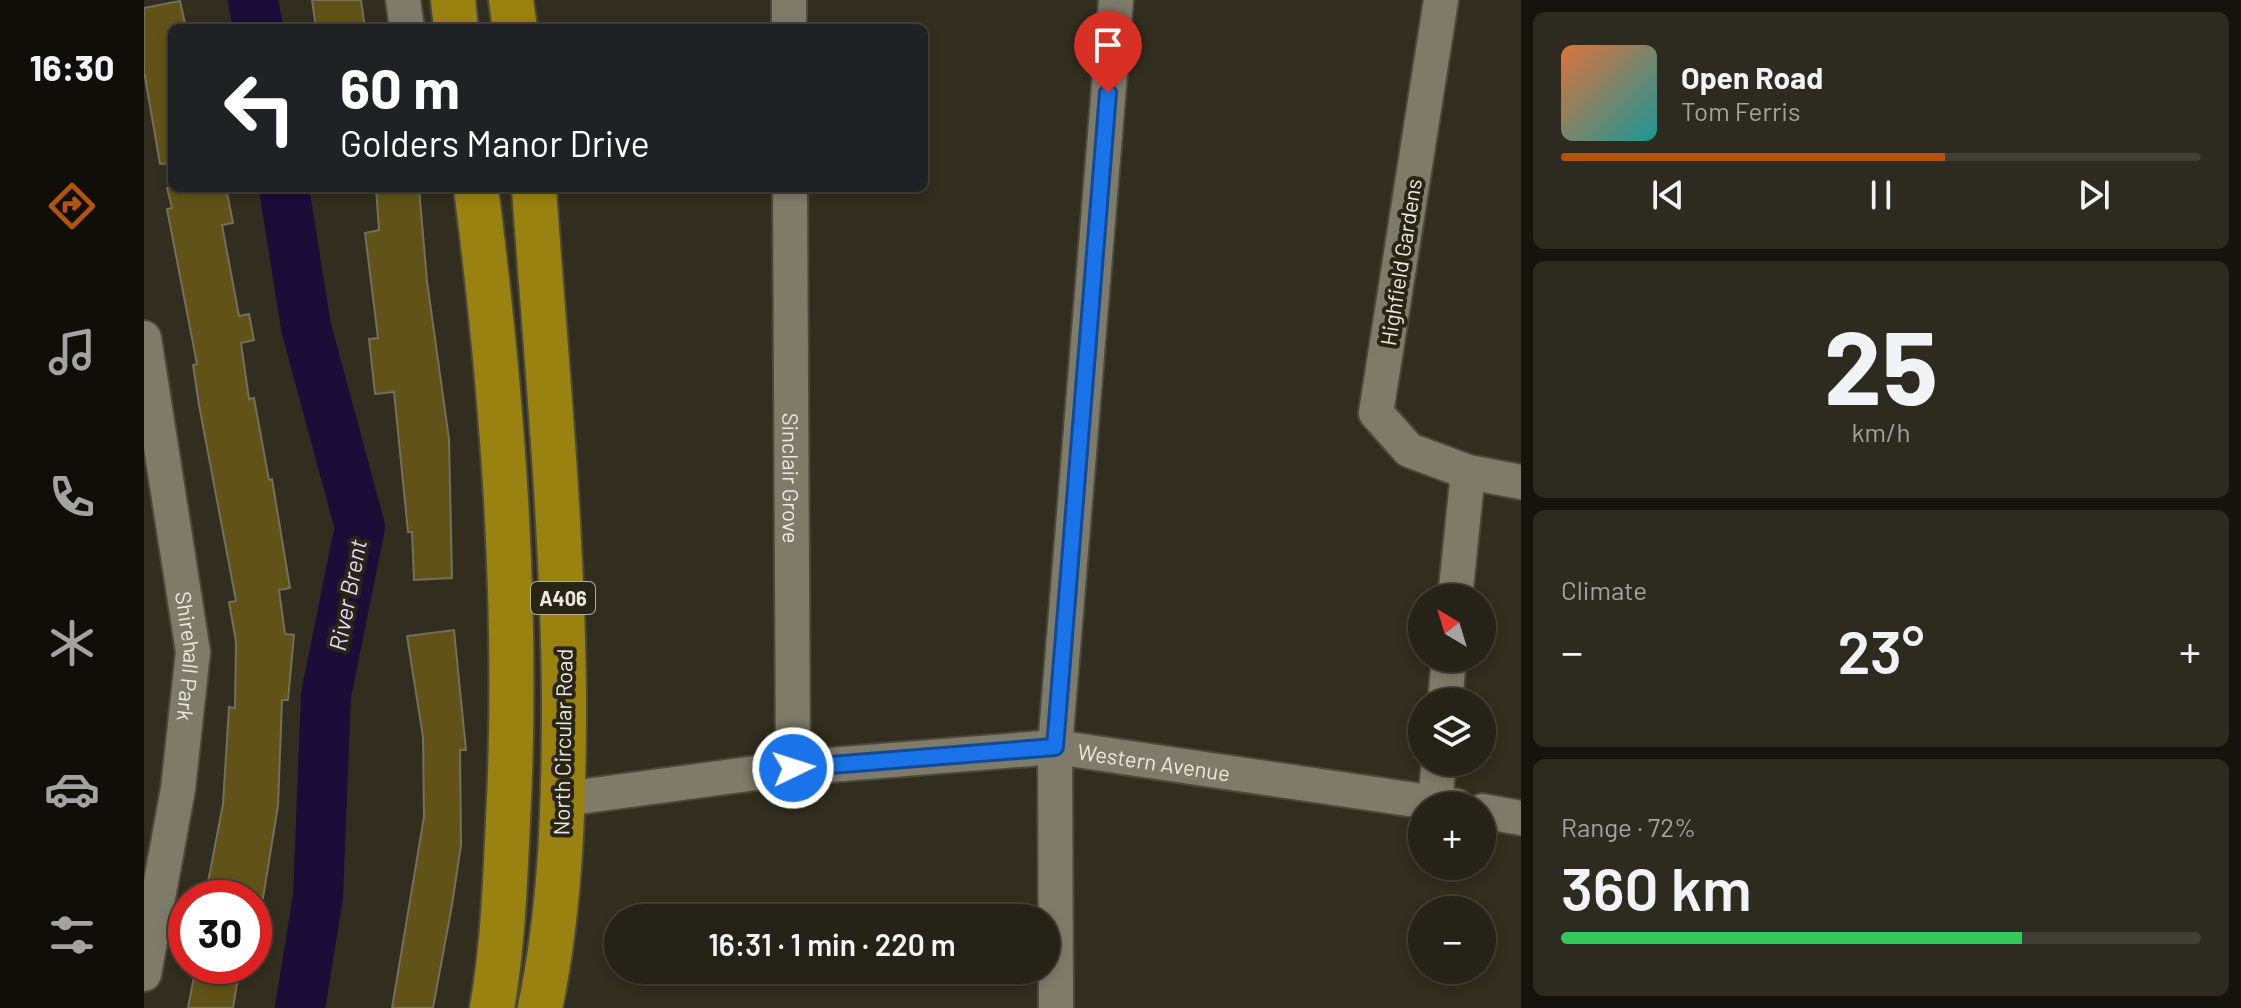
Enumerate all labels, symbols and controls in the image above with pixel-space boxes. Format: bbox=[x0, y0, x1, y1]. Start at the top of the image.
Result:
pin bbox=[1074, 11, 1142, 93]
icon: arrive bbox=[1086, 23, 1130, 67]
text: 16:30 bbox=[29, 45, 115, 88]
text: 60 m bbox=[340, 53, 460, 120]
icon: left bbox=[208, 56, 312, 160]
text: Open Road bbox=[1681, 59, 1823, 95]
text: Tom Ferris bbox=[1681, 95, 1801, 126]
text: Golders Manor Drive bbox=[340, 121, 650, 164]
icon: previous bbox=[1646, 173, 1690, 217]
icon: pause bbox=[1859, 173, 1903, 217]
icon: next bbox=[2072, 173, 2116, 217]
street label: Highfield Gardens bbox=[1374, 177, 1426, 347]
icon: directions bbox=[44, 178, 100, 234]
text: 25 bbox=[1824, 301, 1938, 426]
icon: music bbox=[44, 324, 100, 380]
street label: Sinclair Grove bbox=[778, 413, 805, 543]
text: km/h bbox=[1852, 416, 1910, 447]
icon: phone bbox=[44, 469, 100, 525]
water label: River Brent bbox=[322, 536, 372, 653]
text: Climate bbox=[1561, 574, 1647, 605]
road number: A406 bbox=[531, 582, 595, 614]
north arrow bbox=[1408, 584, 1496, 672]
map controls bbox=[1408, 584, 1496, 984]
street label: Shirehall Park bbox=[171, 589, 206, 723]
text: 23° bbox=[1838, 614, 1924, 686]
icon: climate bbox=[44, 615, 100, 671]
text: − bbox=[1561, 624, 1583, 677]
text: + bbox=[2179, 624, 2201, 677]
street label: North Circular Road bbox=[547, 648, 577, 836]
button: layers bbox=[1408, 688, 1496, 776]
position arrow bbox=[751, 726, 835, 810]
street label: Western Avenue bbox=[1076, 737, 1232, 786]
icon: car bbox=[44, 761, 100, 817]
button: + bbox=[1408, 792, 1496, 880]
text: Range · 72% bbox=[1561, 811, 1696, 842]
text: 360 km bbox=[1561, 851, 1752, 923]
speed limit sign: 30 bbox=[168, 880, 272, 984]
button: − bbox=[1408, 896, 1496, 984]
icon: filters bbox=[44, 907, 100, 963]
text: 16:31 · 1 min · 220 m bbox=[708, 926, 956, 962]

